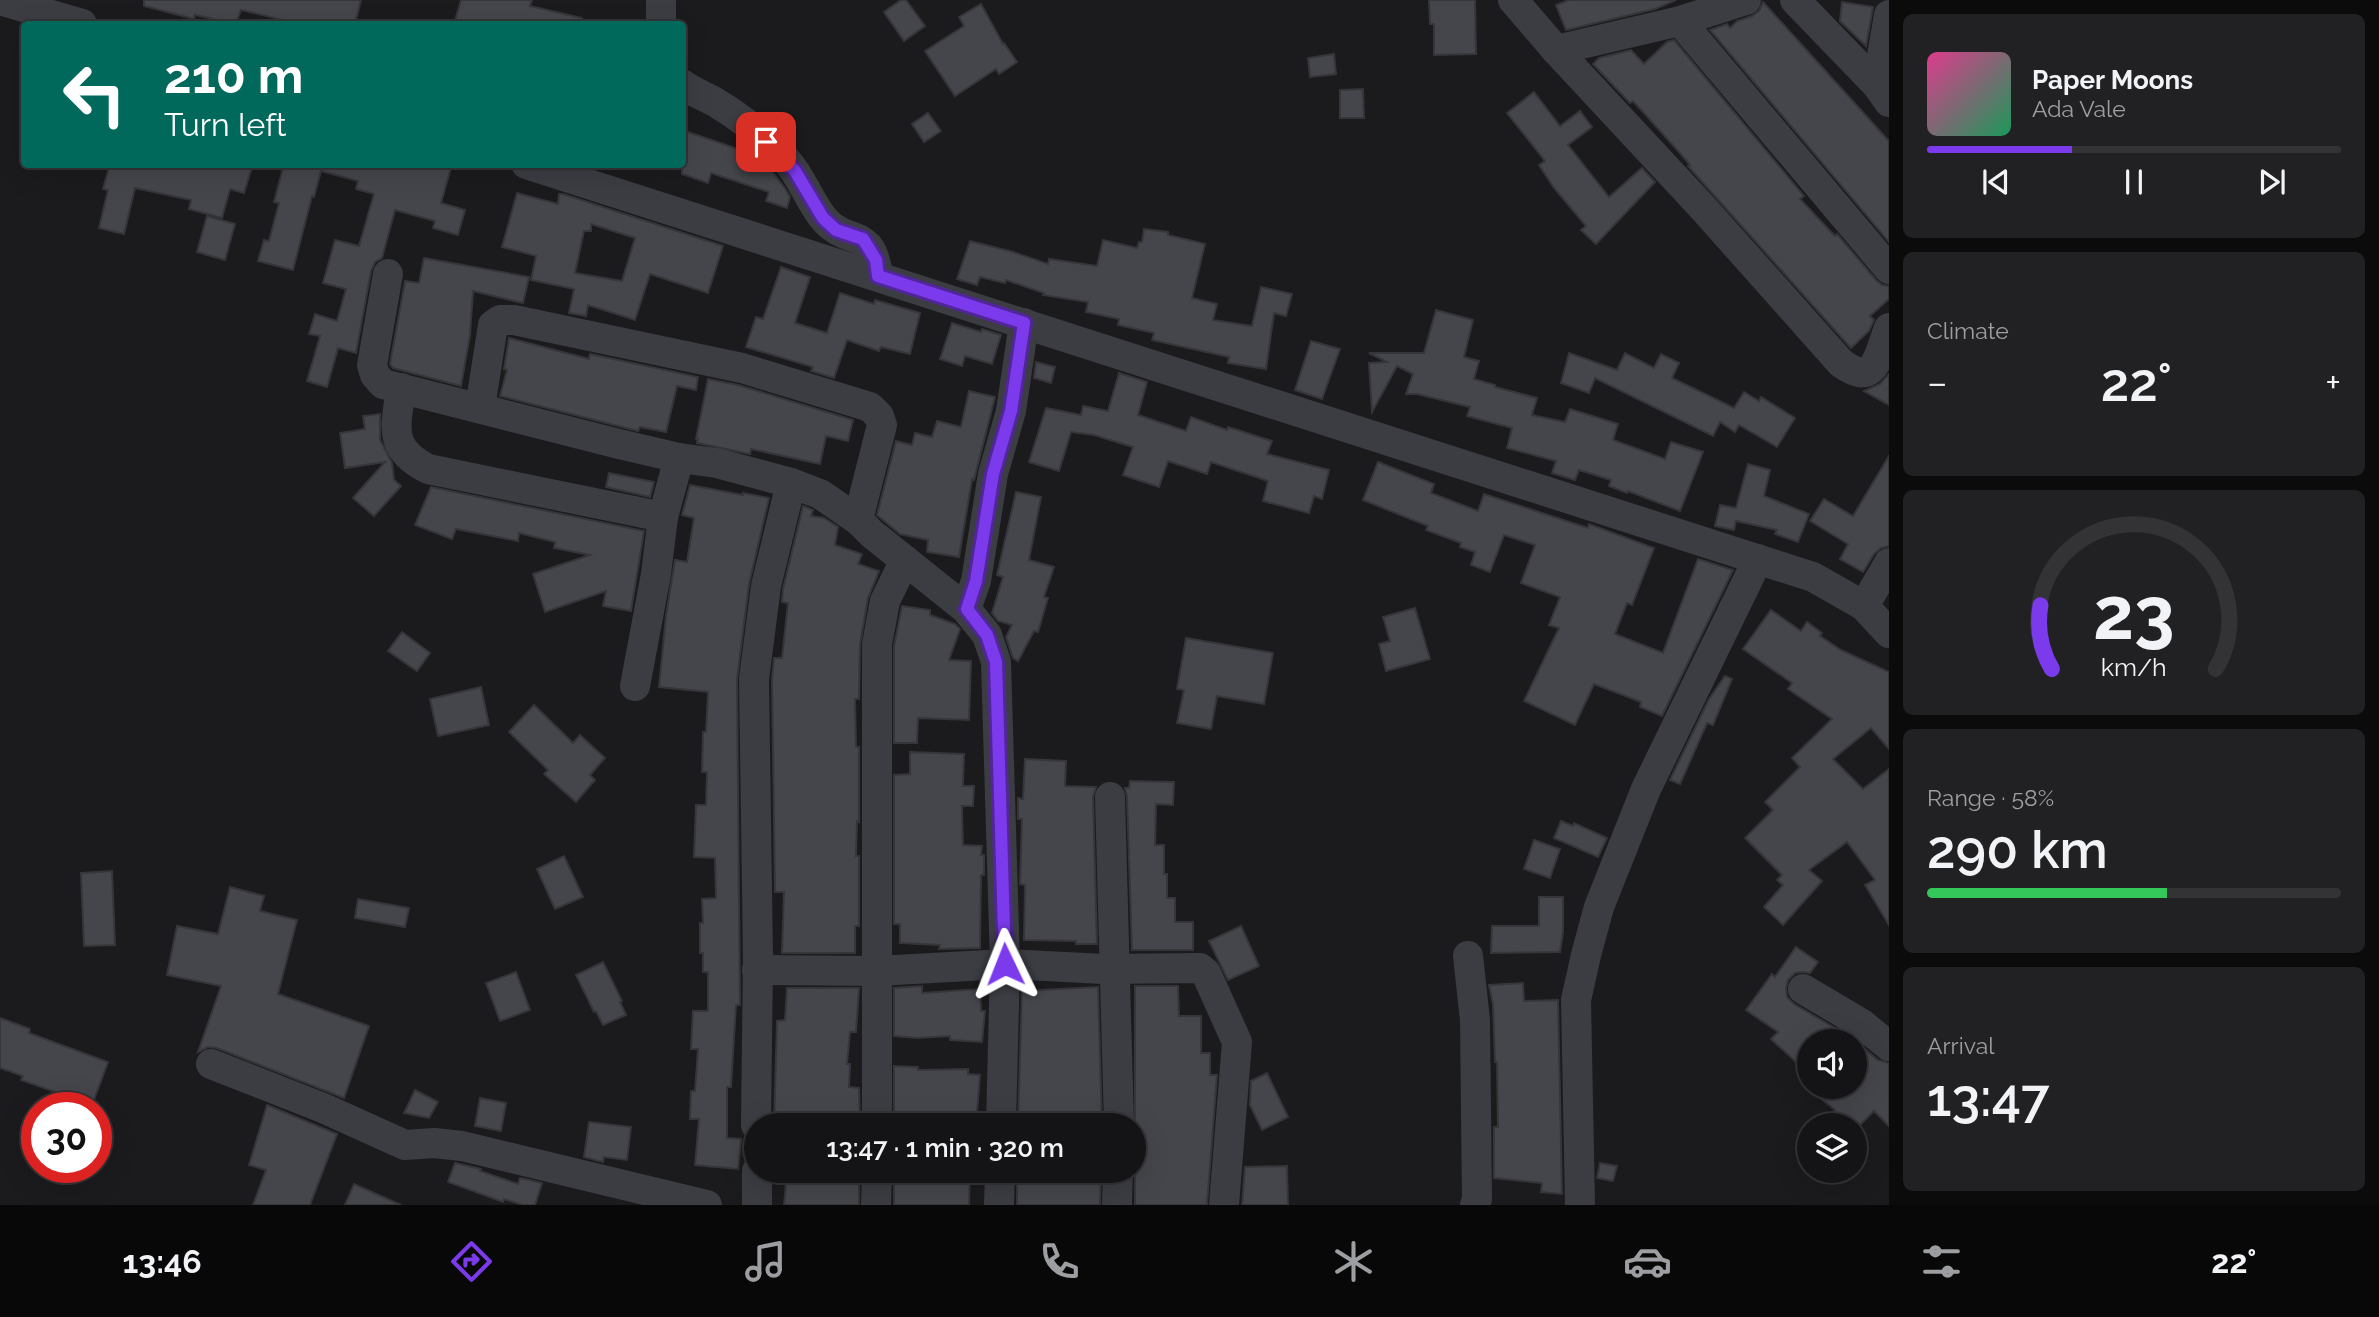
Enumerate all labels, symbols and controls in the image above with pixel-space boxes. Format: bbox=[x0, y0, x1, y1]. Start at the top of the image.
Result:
text: 210 m bbox=[164, 47, 303, 104]
icon: left bbox=[49, 49, 140, 140]
text: Paper Moons bbox=[2032, 65, 2193, 95]
text: Ada Vale bbox=[2032, 95, 2126, 122]
text: Turn left bbox=[164, 106, 286, 143]
pin bbox=[736, 112, 796, 172]
icon: arrive bbox=[747, 123, 785, 161]
icon: previous bbox=[1977, 163, 2015, 201]
icon: pause bbox=[2115, 163, 2153, 201]
icon: next bbox=[2253, 163, 2291, 201]
text: Climate bbox=[1927, 317, 2009, 344]
text: 22° bbox=[2101, 352, 2172, 413]
text: − bbox=[1927, 360, 1947, 405]
text: + bbox=[2325, 360, 2341, 405]
text: 23 bbox=[2093, 571, 2175, 656]
text: km/h bbox=[2101, 651, 2167, 681]
text: Range · 58% bbox=[1927, 784, 2054, 811]
text: 290 km bbox=[1927, 819, 2108, 880]
position arrow bbox=[968, 927, 1042, 1001]
map controls bbox=[1797, 1029, 1867, 1183]
button: sound bbox=[1797, 1029, 1867, 1099]
text: Arrival bbox=[1927, 1032, 1994, 1059]
text: 13:47 bbox=[1927, 1067, 2049, 1128]
speed limit sign: 30 bbox=[21, 1092, 112, 1183]
button: layers bbox=[1797, 1113, 1867, 1183]
text: 13:47 · 1 min · 320 m bbox=[826, 1133, 1064, 1163]
icon: directions bbox=[447, 1237, 496, 1286]
icon: music bbox=[741, 1237, 790, 1286]
icon: phone bbox=[1035, 1237, 1084, 1286]
icon: climate bbox=[1329, 1237, 1378, 1286]
icon: car bbox=[1623, 1237, 1672, 1286]
icon: filters bbox=[1917, 1237, 1966, 1286]
text: 13:46 bbox=[123, 1243, 202, 1280]
text: 22° bbox=[2211, 1243, 2256, 1280]

